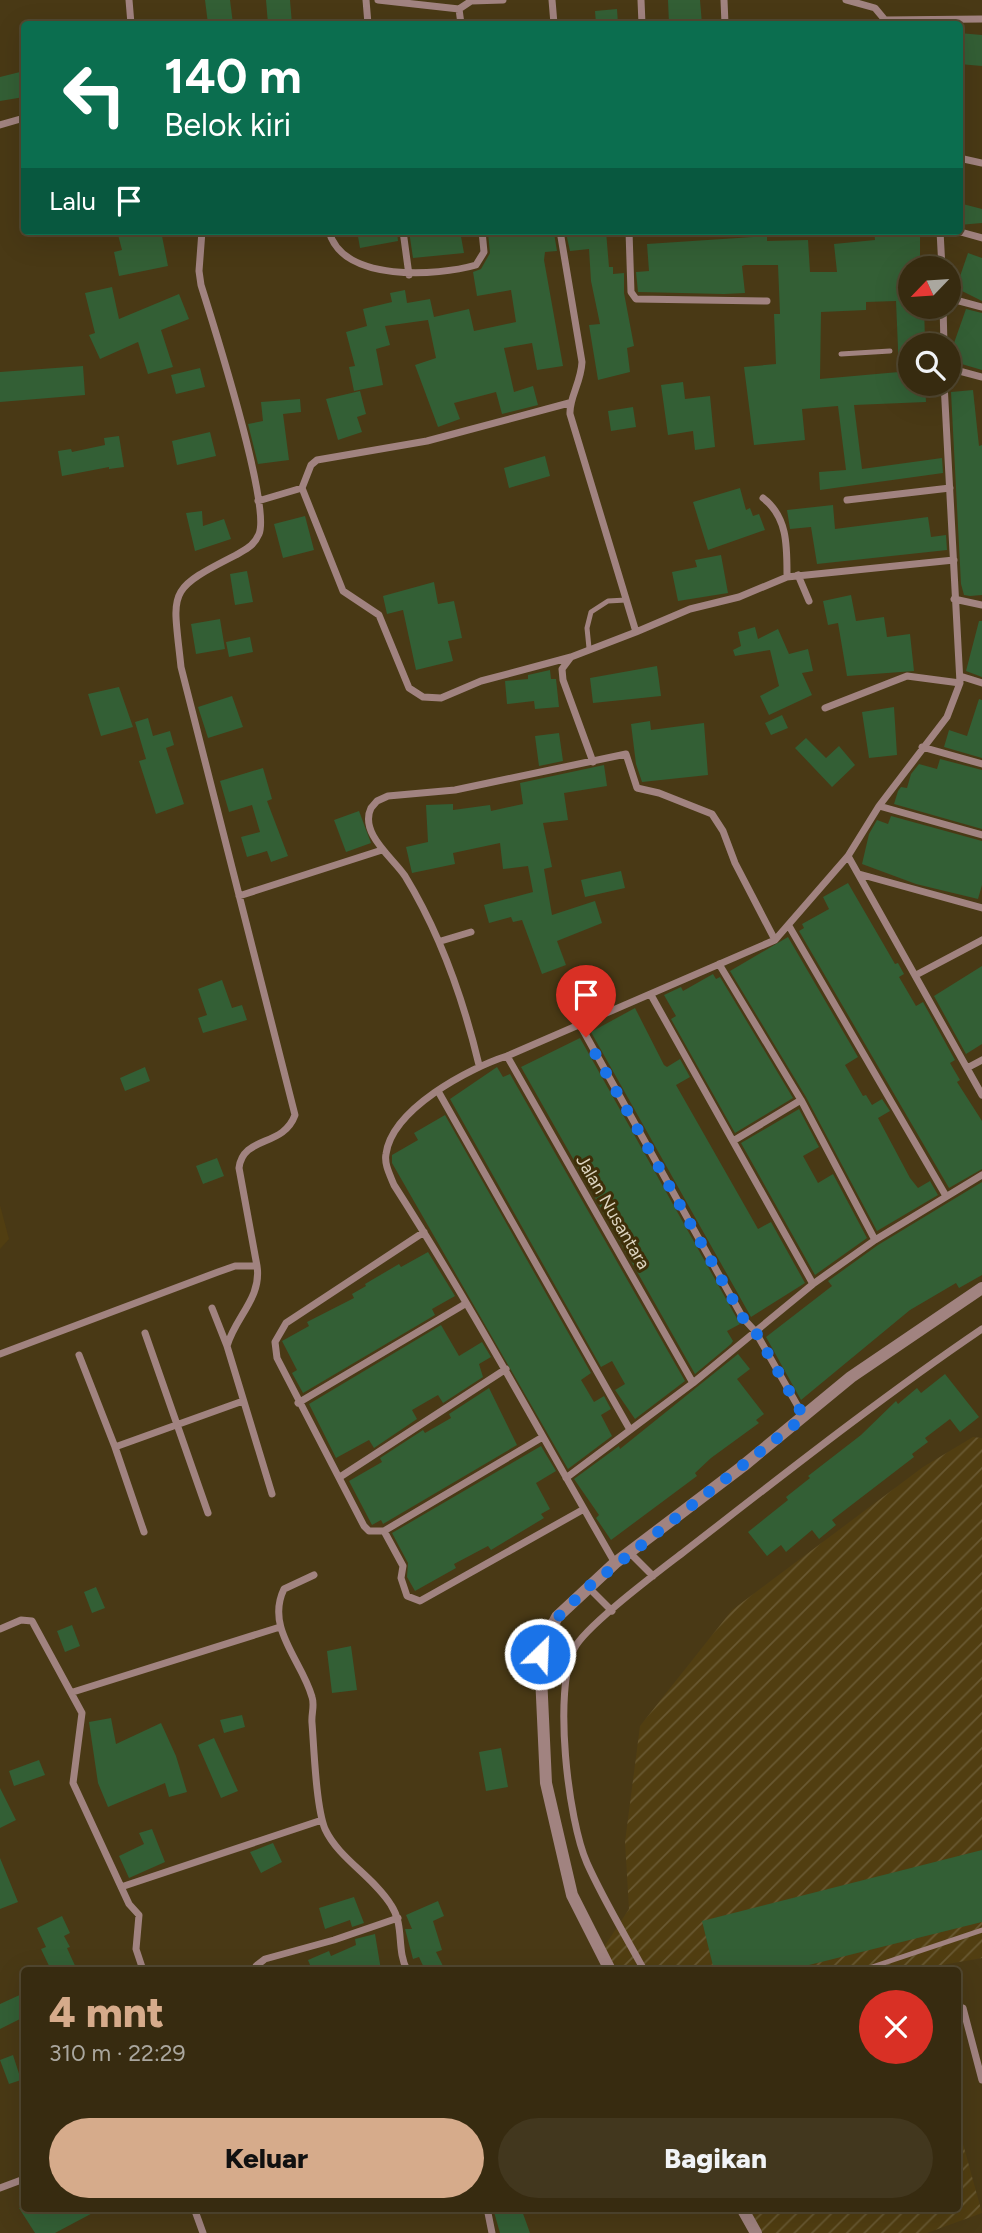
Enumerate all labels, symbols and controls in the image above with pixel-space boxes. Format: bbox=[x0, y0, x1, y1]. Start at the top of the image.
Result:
text: 140 m bbox=[164, 46, 302, 105]
icon: left bbox=[49, 49, 140, 140]
text: Belok kiri bbox=[164, 106, 291, 144]
icon: arrive bbox=[110, 182, 148, 220]
text: Lalu bbox=[49, 185, 96, 217]
north arrow bbox=[898, 256, 961, 318]
map controls bbox=[898, 256, 961, 396]
button: search bbox=[898, 333, 961, 396]
pin bbox=[556, 965, 616, 1037]
icon: arrive bbox=[567, 976, 605, 1014]
street label: Jalan Nusantara bbox=[571, 1151, 655, 1273]
position arrow bbox=[503, 1617, 577, 1691]
text: 4 mnt bbox=[49, 1987, 164, 2038]
button: close bbox=[859, 1990, 933, 2064]
text: 310 m · 22:29 bbox=[49, 2039, 186, 2067]
button: Keluar bbox=[49, 2118, 484, 2198]
button: Bagikan bbox=[498, 2118, 933, 2198]

